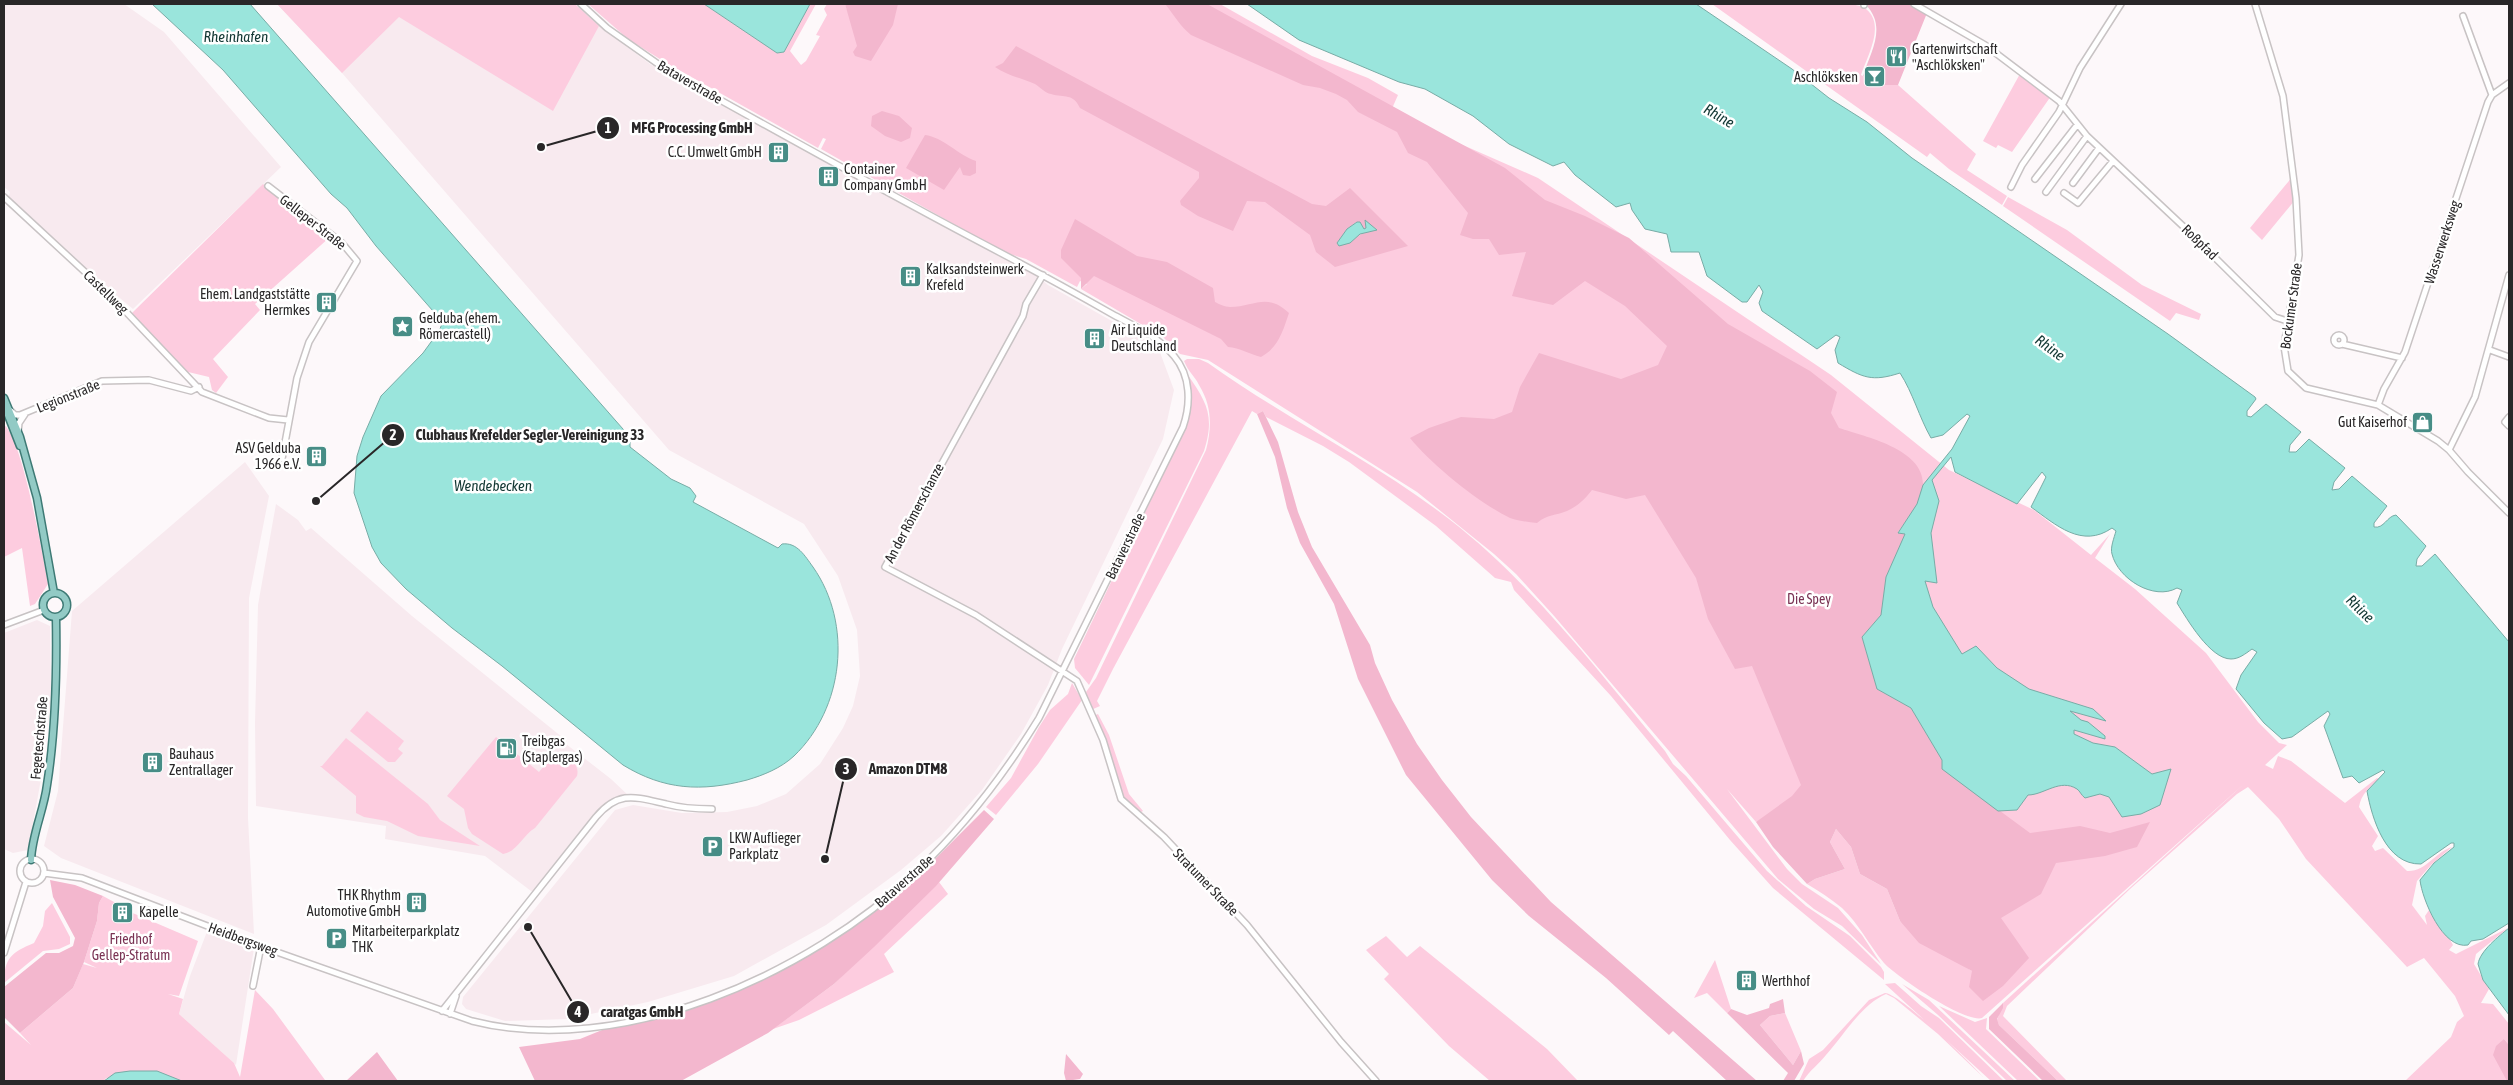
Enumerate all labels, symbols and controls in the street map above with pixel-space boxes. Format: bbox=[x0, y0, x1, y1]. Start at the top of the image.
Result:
water label: Rheinhafen bbox=[204, 28, 268, 45]
place label: Gartenwirtschaft "Aschlöksken" bbox=[1912, 41, 1998, 73]
restaurant icon: Gartenwirtschaft "Aschlöksken" bbox=[1884, 45, 1908, 69]
street label: Bataverstraße bbox=[655, 57, 725, 107]
bar icon: Aschlöksken bbox=[1862, 65, 1886, 89]
place label: Aschlöksken bbox=[1794, 69, 1858, 85]
water label: Rhine bbox=[1701, 100, 1738, 131]
callout: MFG Processing GmbH bbox=[596, 113, 762, 143]
text: 1 bbox=[604, 119, 612, 136]
text: MFG Processing GmbH bbox=[631, 119, 753, 136]
building icon: C.C. Umwelt GmbH bbox=[766, 140, 790, 164]
place label: C.C. Umwelt GmbH bbox=[668, 144, 762, 160]
place label: Container Company GmbH bbox=[844, 161, 927, 193]
building icon: Container Company GmbH bbox=[816, 165, 840, 189]
street label: Gelleper Straße bbox=[277, 191, 349, 253]
street label: Wasserwerksweg bbox=[2421, 198, 2463, 286]
street label: Roßpfad bbox=[2179, 221, 2221, 263]
place label: Kalksandsteinwerk Krefeld bbox=[926, 261, 1024, 293]
street label: Bockumer Straße bbox=[2277, 262, 2305, 350]
building icon: Kalksandsteinwerk Krefeld bbox=[898, 265, 922, 289]
street label: Castellweg bbox=[80, 267, 132, 317]
place label: Ehem. Landgaststätte Hermkes bbox=[200, 286, 310, 318]
building icon: Ehem. Landgaststätte Hermkes bbox=[314, 290, 338, 314]
place label: Gelduba (ehem. Römercastell) bbox=[419, 310, 500, 342]
place icon: Gelduba (ehem. Römercastell) bbox=[391, 314, 415, 338]
place label: Air Liquide Deutschland bbox=[1111, 322, 1177, 354]
building icon: Air Liquide Deutschland bbox=[1083, 326, 1107, 350]
water label: Rhine bbox=[2032, 331, 2068, 364]
street label: Legionstraße bbox=[34, 376, 102, 416]
shop icon: Gut Kaiserhof bbox=[2411, 410, 2435, 434]
place label: Gut Kaiserhof bbox=[2338, 414, 2407, 430]
callout: Clubhaus Krefelder Segler-Vereinigung 33 bbox=[380, 420, 654, 450]
text: 2 bbox=[389, 426, 397, 443]
text: Clubhaus Krefelder Segler-Vereinigung 33 bbox=[416, 426, 644, 443]
place label: ASV Gelduba 1966 e.V. bbox=[236, 440, 301, 472]
building icon: ASV Gelduba 1966 e.V. bbox=[305, 444, 329, 468]
street label: An der Römerschanze bbox=[881, 461, 947, 565]
water label: Wendebecken bbox=[454, 477, 532, 494]
street label: Bataverstraße bbox=[1102, 510, 1148, 582]
park label: Die Spey bbox=[1787, 591, 1831, 607]
water label: Rhine bbox=[2343, 591, 2378, 626]
street label: Fegeteschstraße bbox=[27, 696, 51, 780]
place label: Treibgas (Staplergas) bbox=[522, 733, 583, 765]
fuel station icon: Treibgas (Staplergas) bbox=[494, 737, 518, 761]
place label: Bauhaus Zentrallager bbox=[169, 746, 234, 778]
building icon: Bauhaus Zentrallager bbox=[141, 750, 165, 774]
callout: Amazon DTM8 bbox=[834, 754, 957, 784]
text: 3 bbox=[842, 760, 850, 777]
text: Amazon DTM8 bbox=[868, 760, 947, 777]
place label: LKW Auflieger Parkplatz bbox=[729, 830, 801, 862]
parking icon: LKW Auflieger Parkplatz bbox=[701, 834, 725, 858]
street label: Stratumer Straße bbox=[1170, 845, 1242, 919]
street label: Bataverstraße bbox=[872, 851, 936, 911]
place label: THK Rhythm Automotive GmbH bbox=[307, 887, 401, 919]
building icon: THK Rhythm Automotive GmbH bbox=[405, 891, 429, 915]
building icon: Kapelle bbox=[111, 900, 135, 924]
place label: Kapelle bbox=[139, 904, 179, 920]
street label: Heidbergsweg bbox=[206, 919, 280, 959]
place label: Mitarbeiterparkplatz THK bbox=[352, 923, 459, 955]
parking icon: Mitarbeiterparkplatz THK bbox=[324, 927, 348, 951]
park label: Friedhof Gellep-Stratum bbox=[92, 931, 170, 963]
building icon: Werthhof bbox=[1734, 969, 1758, 993]
place label: Werthhof bbox=[1762, 973, 1810, 989]
callout: caratgas GmbH bbox=[565, 997, 693, 1027]
text: 4 bbox=[573, 1003, 582, 1020]
text: caratgas GmbH bbox=[601, 1003, 684, 1020]

